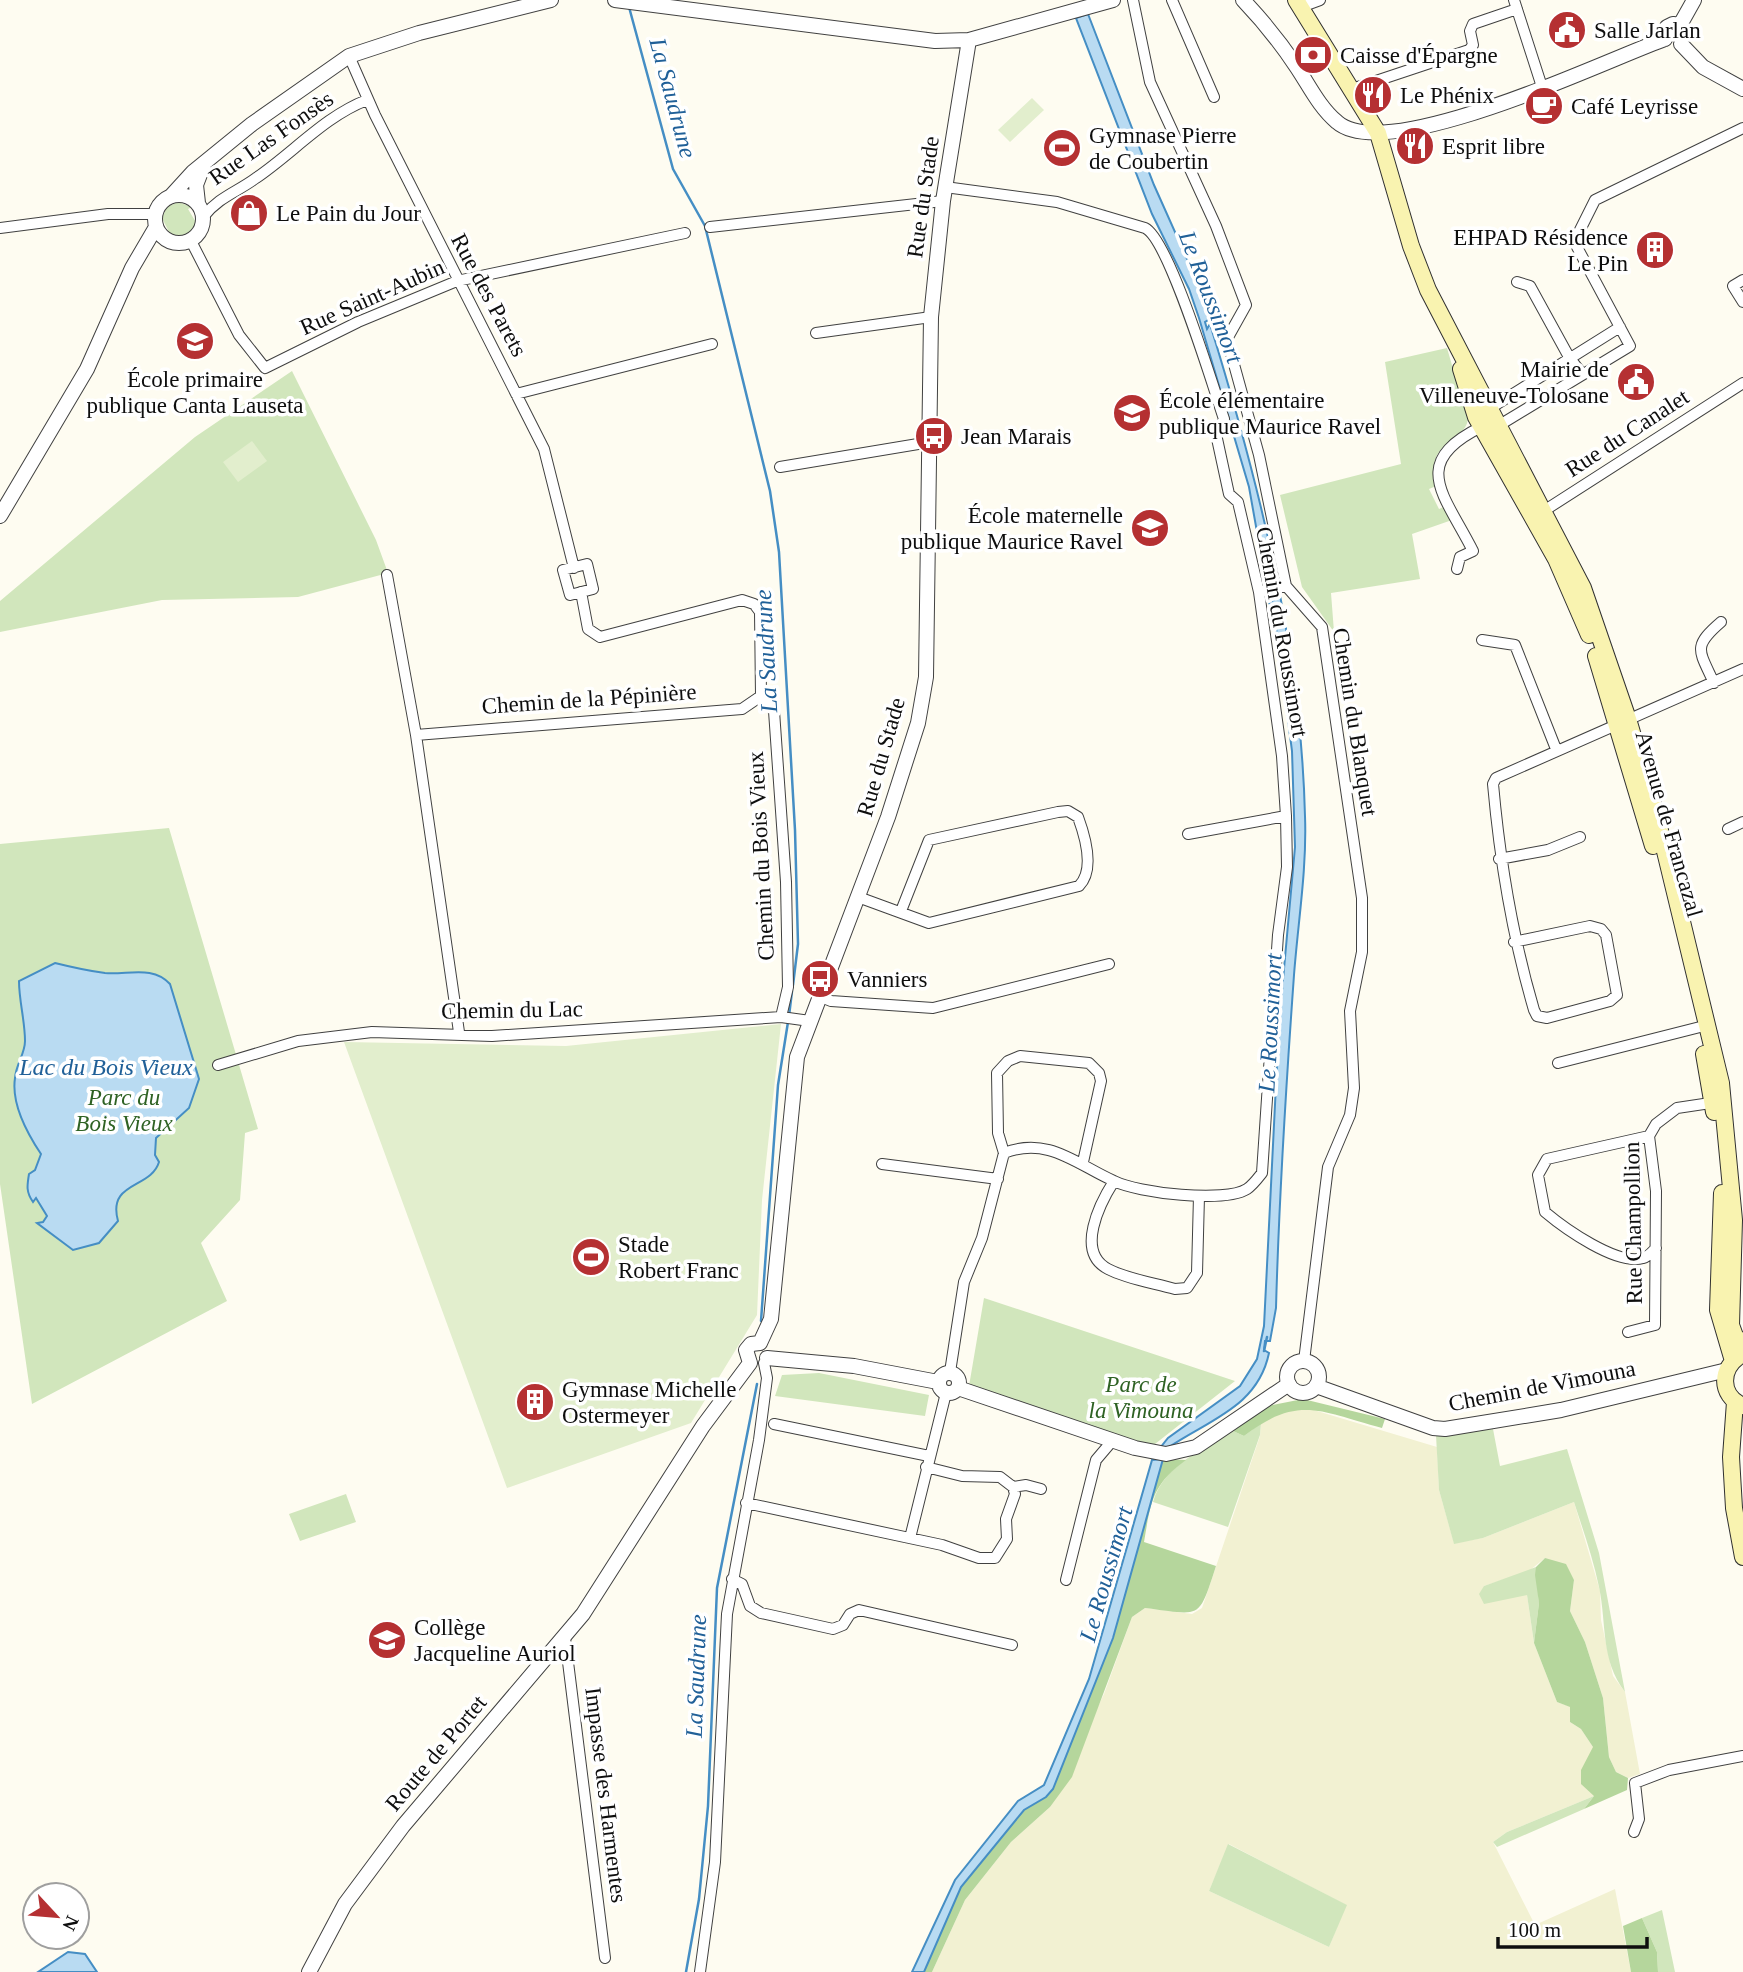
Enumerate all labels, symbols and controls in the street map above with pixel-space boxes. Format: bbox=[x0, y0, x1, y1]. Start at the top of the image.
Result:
public building icon: Salle Jarlan bbox=[1546, 9, 1588, 51]
place label: Salle Jarlan bbox=[1594, 18, 1701, 43]
water label: La Saudrune bbox=[644, 34, 702, 161]
bank icon: Caisse d'Épargne bbox=[1292, 34, 1334, 76]
place label: Caisse d'Épargne bbox=[1340, 43, 1498, 68]
restaurant icon: Le Phénix bbox=[1352, 74, 1394, 116]
place label: Le Phénix bbox=[1400, 83, 1494, 108]
cafe icon: Café Leyrisse bbox=[1523, 85, 1565, 127]
street label: Rue Las Fonsès bbox=[204, 86, 338, 190]
place label: Café Leyrisse bbox=[1571, 94, 1698, 119]
place label: Gymnase Pierre de Coubertin bbox=[1089, 123, 1237, 174]
restaurant icon: Esprit libre bbox=[1394, 125, 1436, 167]
sports icon: Gymnase Pierre de Coubertin bbox=[1041, 127, 1083, 169]
place label: Esprit libre bbox=[1442, 134, 1545, 159]
street label: Rue du Stade bbox=[902, 135, 944, 259]
shop icon: Le Pain du Jour bbox=[228, 192, 270, 234]
place label: Le Pain du Jour bbox=[276, 201, 421, 226]
place label: EHPAD Résidence Le Pin bbox=[1453, 225, 1628, 276]
water label: Le Roussimort bbox=[1174, 226, 1249, 368]
street label: Rue des Parets bbox=[446, 229, 532, 361]
building icon: EHPAD Résidence Le Pin bbox=[1634, 229, 1676, 271]
street label: Rue Saint-Aubin bbox=[296, 254, 448, 340]
school or university icon: École primaire publique Canta Lauseta bbox=[174, 320, 216, 362]
place label: Mairie de Villeneuve-Tolosane bbox=[1419, 357, 1609, 408]
public building icon: Mairie de Villeneuve-Tolosane bbox=[1615, 361, 1657, 403]
place label: École primaire publique Canta Lauseta bbox=[86, 367, 304, 418]
street label: Rue du Canalet bbox=[1561, 384, 1694, 482]
place label: École élémentaire publique Maurice Ravel bbox=[1159, 388, 1381, 439]
school or university icon: École élémentaire publique Maurice Ravel bbox=[1111, 392, 1153, 434]
bus stop icon: Jean Marais bbox=[913, 415, 955, 457]
place label: Jean Marais bbox=[961, 424, 1072, 449]
place label: École maternelle publique Maurice Ravel bbox=[901, 503, 1123, 554]
school or university icon: École maternelle publique Maurice Ravel bbox=[1129, 507, 1171, 549]
street label: Chemin du Roussimort bbox=[1251, 525, 1313, 740]
water label: La Saudrune bbox=[750, 588, 782, 714]
street label: Chemin du Blanquet bbox=[1328, 626, 1382, 819]
street label: Chemin de la Pépinière bbox=[481, 679, 697, 719]
street label: Rue du Stade bbox=[852, 695, 910, 819]
street label: Avenue de Francazal bbox=[1630, 728, 1708, 920]
street label: Chemin du Bois Vieux bbox=[743, 750, 779, 961]
water label: Le Roussimort bbox=[1253, 951, 1287, 1094]
bus stop icon: Vanniers bbox=[799, 958, 841, 1000]
place label: Vanniers bbox=[847, 967, 928, 992]
street label: Chemin du Lac bbox=[441, 996, 583, 1024]
water label: Lac du Bois Vieux bbox=[18, 1054, 193, 1080]
park label: Parc du Bois Vieux bbox=[75, 1085, 173, 1136]
street label: Rue Champollion bbox=[1619, 1141, 1647, 1305]
place label: Stade Robert Franc bbox=[618, 1232, 739, 1283]
sports icon: Stade Robert Franc bbox=[570, 1236, 612, 1278]
street label: Chemin de Vimouna bbox=[1446, 1356, 1638, 1416]
park label: Parc de la Vimouna bbox=[1089, 1372, 1193, 1423]
place label: Gymnase Michelle Ostermeyer bbox=[562, 1377, 736, 1428]
building icon: Gymnase Michelle Ostermeyer bbox=[514, 1381, 556, 1423]
water label: Le Roussimort bbox=[1074, 1502, 1138, 1646]
water label: La Saudrune bbox=[681, 1614, 711, 1739]
place label: Collège Jacqueline Auriol bbox=[414, 1615, 576, 1666]
school or university icon: Collège Jacqueline Auriol bbox=[366, 1619, 408, 1661]
street label: Impasse des Harmentes bbox=[580, 1686, 632, 1904]
street label: Route de Portet bbox=[380, 1690, 492, 1816]
north arrow bbox=[21, 1881, 91, 1951]
scale bar bbox=[1498, 1906, 1647, 1950]
text: N bbox=[58, 1912, 83, 1934]
text: 100 m bbox=[1508, 1918, 1561, 1942]

